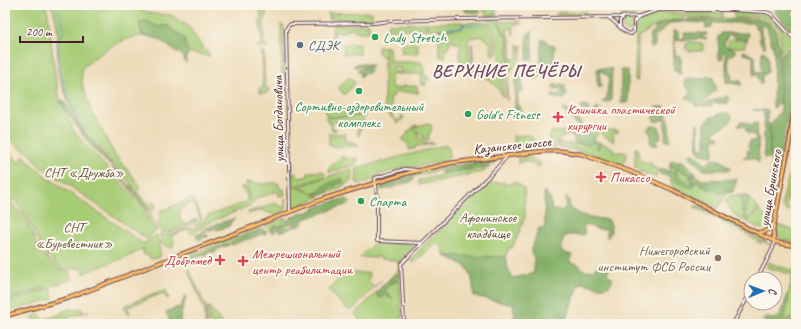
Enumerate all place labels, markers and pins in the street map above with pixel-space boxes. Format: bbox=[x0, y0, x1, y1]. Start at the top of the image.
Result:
place label: Lady Stretch bbox=[383, 29, 448, 46]
marker: Lady Stretch bbox=[370, 32, 380, 42]
place label: СДЭК bbox=[308, 37, 342, 54]
marker: СДЭК bbox=[295, 40, 305, 50]
marker: Сортивно-оздоровительный комплекс bbox=[354, 86, 364, 96]
place label: Сортивно-оздоровительный комплекс bbox=[294, 98, 425, 131]
place label: Клиника пластической хирургии bbox=[567, 101, 676, 134]
place label: Gold's Fitness bbox=[476, 106, 541, 123]
marker: Gold's Fitness bbox=[463, 109, 473, 119]
marker: Клиника пластической хирургии bbox=[552, 111, 564, 123]
place label: Пикассо bbox=[610, 169, 651, 186]
marker: Пикассо bbox=[595, 171, 607, 183]
place label: Спарта bbox=[369, 193, 407, 210]
marker: Спарта bbox=[356, 196, 366, 206]
place label: Нижегородский институт ФСБ России bbox=[597, 242, 712, 275]
place label: Межрешиональный центр реабилитации bbox=[252, 245, 353, 278]
place label: Добромед bbox=[165, 252, 213, 269]
marker: Нижегородский институт ФСБ России bbox=[713, 253, 723, 263]
marker: Добромед bbox=[214, 254, 226, 266]
marker: Межрешиональный центр реабилитации bbox=[237, 255, 249, 267]

